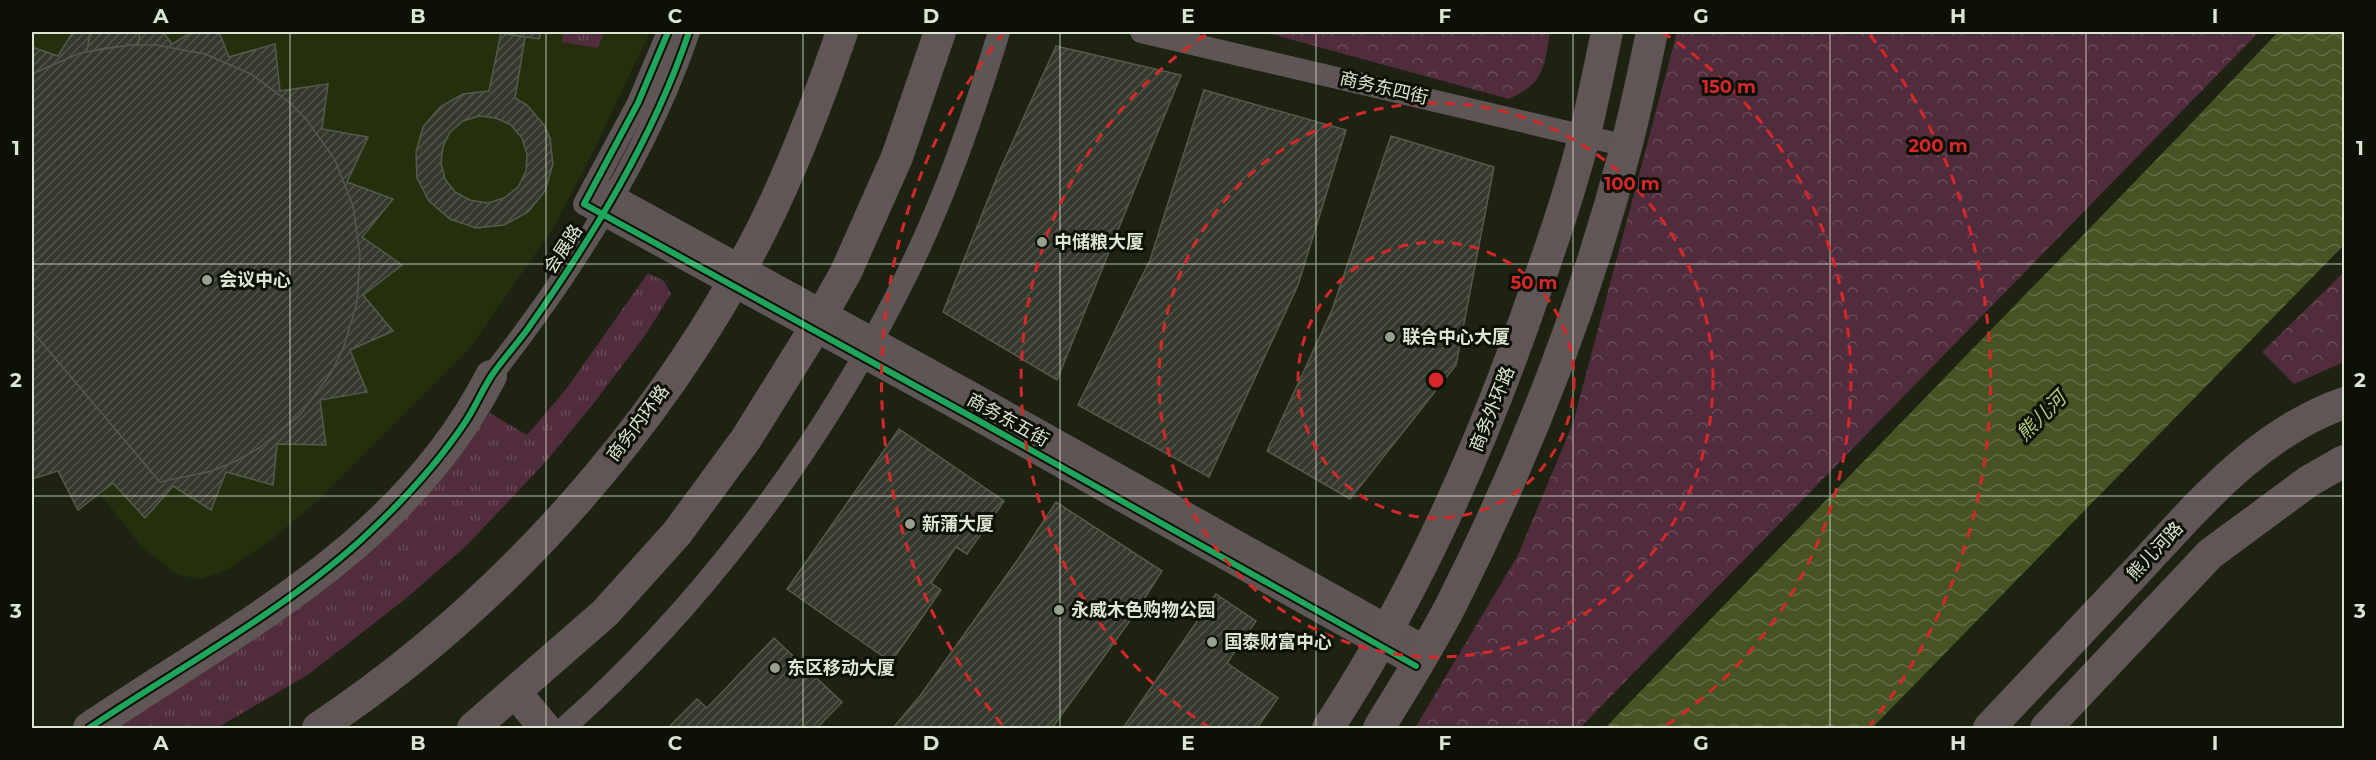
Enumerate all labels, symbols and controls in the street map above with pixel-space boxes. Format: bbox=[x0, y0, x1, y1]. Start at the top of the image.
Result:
text: A bbox=[152, 4, 169, 28]
text: B bbox=[410, 4, 426, 28]
text: C bbox=[668, 4, 683, 28]
text: D bbox=[923, 4, 939, 28]
text: E bbox=[1181, 4, 1195, 28]
text: F bbox=[1439, 4, 1452, 28]
text: G bbox=[1693, 4, 1709, 28]
text: H bbox=[1950, 4, 1966, 28]
text: I bbox=[2212, 4, 2218, 28]
street label: 商务东四街 bbox=[1338, 67, 1430, 109]
text: 150 m bbox=[1702, 76, 1756, 98]
text: 200 m bbox=[1908, 135, 1968, 157]
text: 1 bbox=[12, 136, 20, 160]
text: 1 bbox=[2356, 136, 2364, 160]
text: 100 m bbox=[1604, 173, 1660, 195]
street label: 会展路 bbox=[539, 220, 587, 278]
place label: 中储粮大厦 bbox=[1054, 231, 1144, 253]
marker: 中储粮大厦 bbox=[1035, 235, 1049, 249]
place label: 会议中心 bbox=[219, 269, 291, 291]
text: 50 m bbox=[1511, 272, 1557, 294]
marker: 会议中心 bbox=[200, 273, 214, 287]
place label: 联合中心大厦 bbox=[1402, 326, 1510, 348]
marker: 联合中心大厦 bbox=[1383, 330, 1397, 344]
street label: 商务外环路 bbox=[1465, 363, 1519, 455]
text: 2 bbox=[10, 368, 22, 392]
text: 2 bbox=[2354, 368, 2366, 392]
centre of rings bbox=[1426, 370, 1446, 390]
street label: 商务内环路 bbox=[602, 380, 674, 466]
water label: 熊儿河 bbox=[2011, 383, 2074, 446]
street label: 商务东五街 bbox=[963, 389, 1053, 451]
place label: 新蒲大厦 bbox=[922, 513, 994, 535]
marker: 新蒲大厦 bbox=[903, 517, 917, 531]
street label: 熊儿河路 bbox=[2122, 517, 2188, 585]
text: 3 bbox=[9, 599, 22, 623]
place label: 永威木色购物公园 bbox=[1071, 599, 1215, 621]
text: 3 bbox=[2353, 599, 2366, 623]
marker: 永威木色购物公园 bbox=[1052, 603, 1066, 617]
place label: 国泰财富中心 bbox=[1224, 631, 1332, 653]
marker: 国泰财富中心 bbox=[1205, 635, 1219, 649]
place label: 东区移动大厦 bbox=[787, 657, 895, 679]
marker: 东区移动大厦 bbox=[768, 661, 782, 675]
text: A bbox=[152, 731, 169, 755]
text: B bbox=[410, 731, 426, 755]
text: C bbox=[668, 731, 683, 755]
text: D bbox=[923, 731, 939, 755]
text: E bbox=[1181, 731, 1195, 755]
text: F bbox=[1439, 731, 1452, 755]
text: G bbox=[1693, 731, 1709, 755]
text: H bbox=[1950, 731, 1966, 755]
text: I bbox=[2212, 731, 2218, 755]

